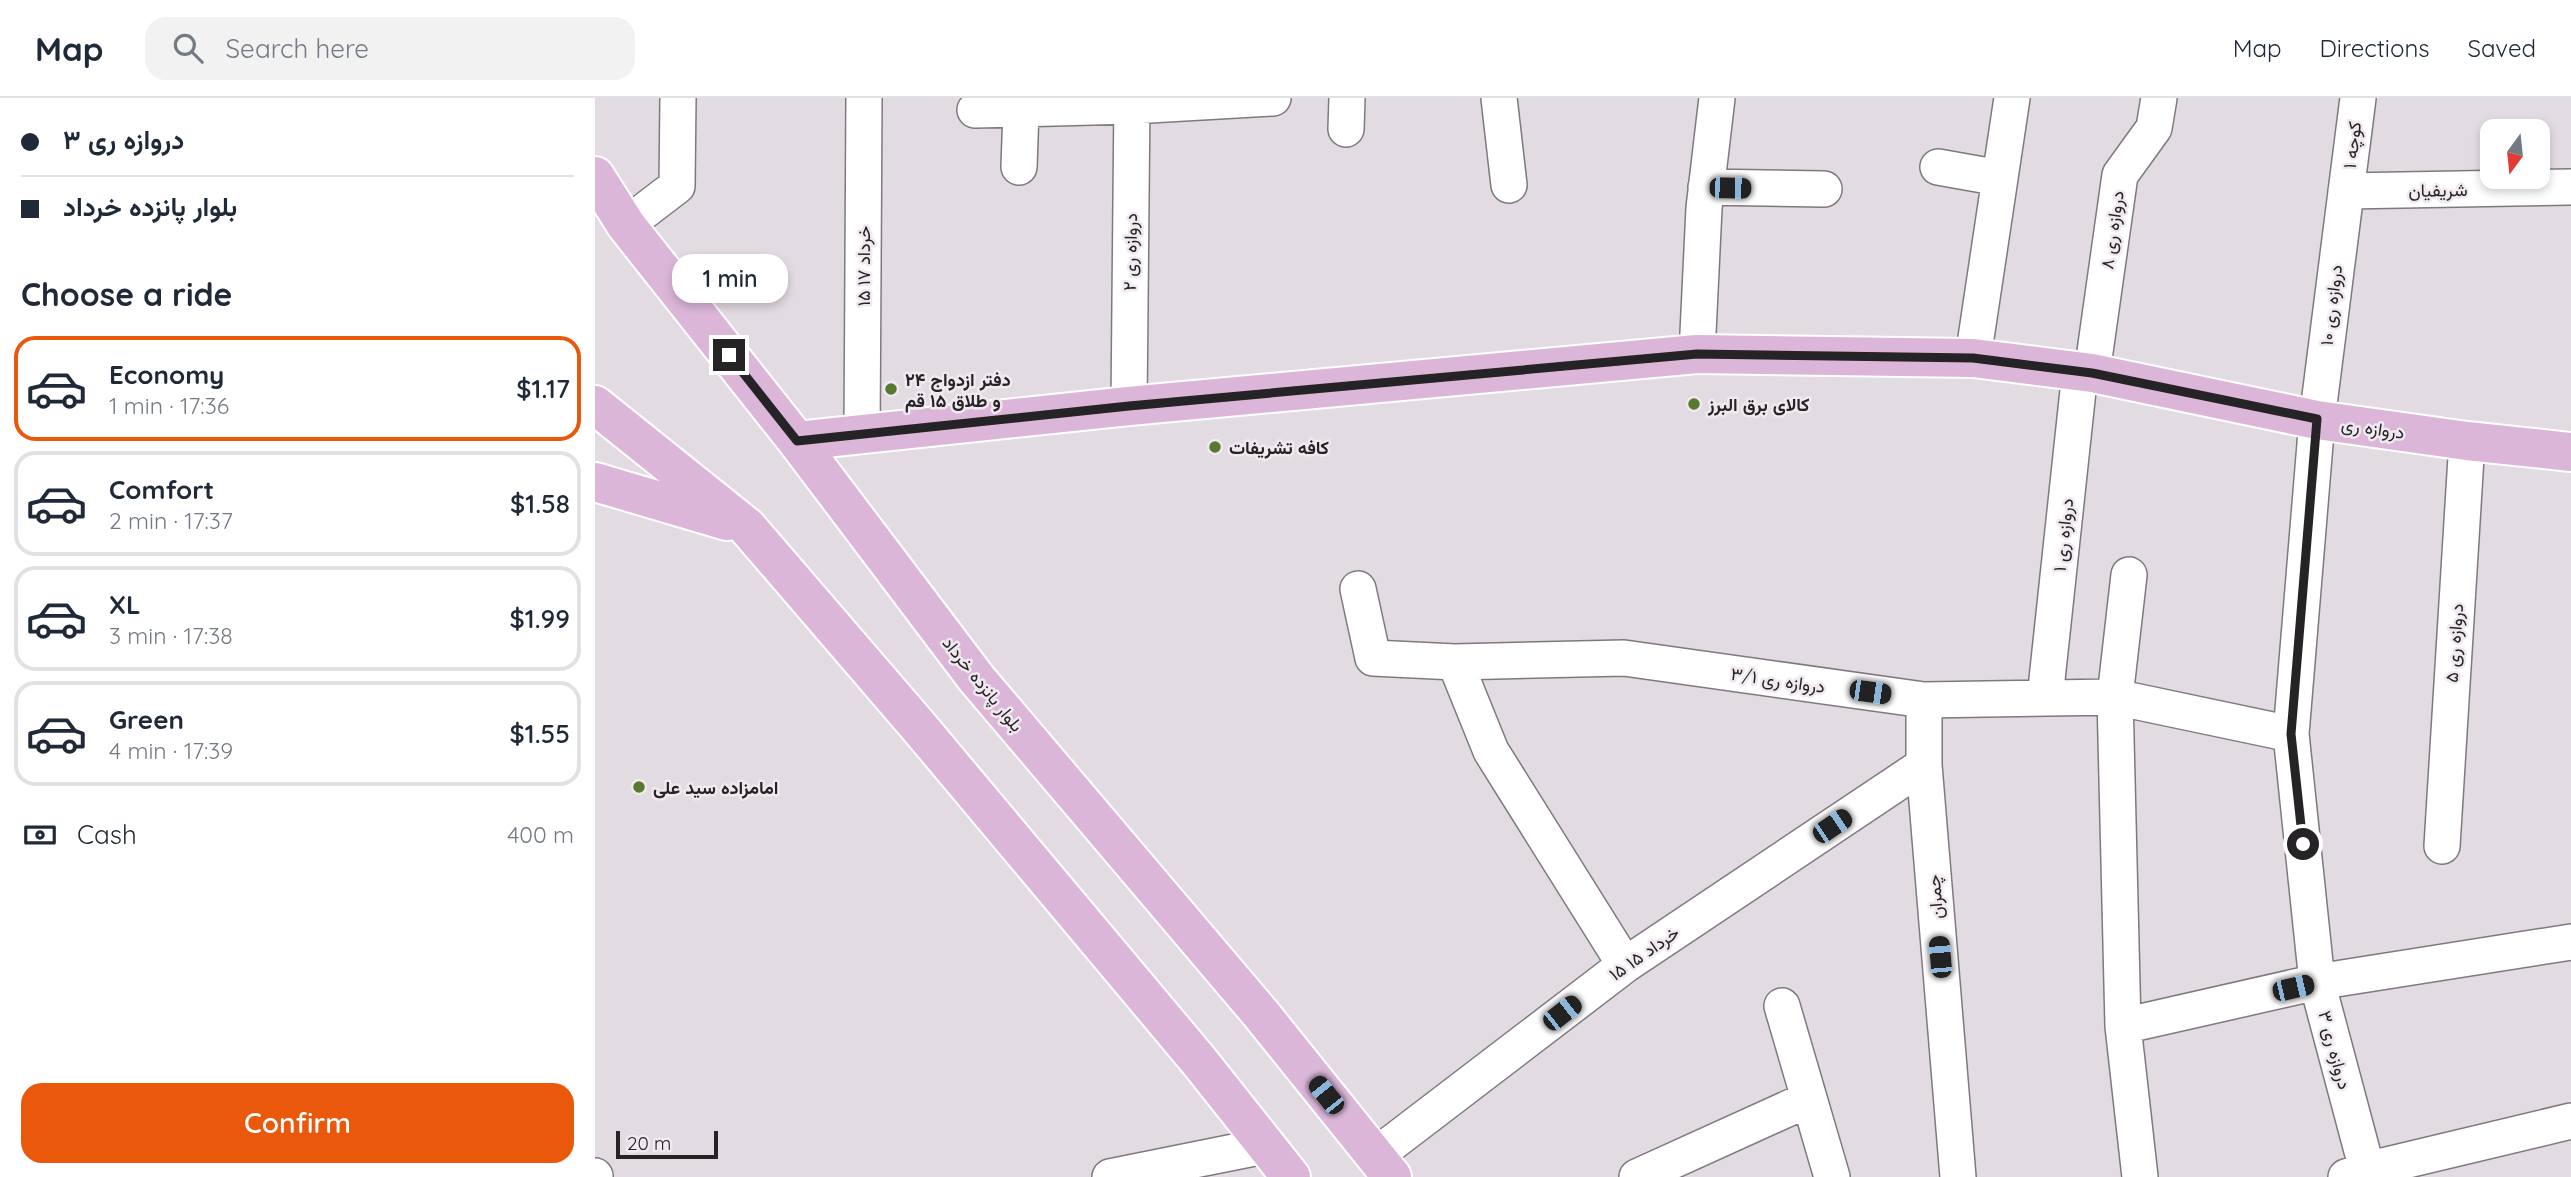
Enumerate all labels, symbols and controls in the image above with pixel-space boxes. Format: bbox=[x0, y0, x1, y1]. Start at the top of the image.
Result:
search box bbox=[145, 17, 635, 80]
text: Map bbox=[35, 28, 103, 69]
icon: search bbox=[169, 29, 207, 67]
text: Search here bbox=[225, 32, 369, 65]
text: Map bbox=[2233, 33, 2282, 63]
text: Directions bbox=[2320, 33, 2430, 63]
text: Saved bbox=[2468, 33, 2536, 63]
north arrow bbox=[2480, 119, 2550, 189]
map controls bbox=[2480, 119, 2550, 189]
street label: کوچه ۱ bbox=[2338, 120, 2367, 170]
text: دروازه ری ۳ bbox=[63, 123, 184, 156]
car bbox=[1709, 177, 1752, 199]
street label: شریفیان bbox=[2408, 178, 2468, 202]
street label: دروازه ری ۸ bbox=[2095, 189, 2129, 271]
text: بلوار پانزده خرداد bbox=[63, 190, 237, 223]
street label: دروازه ری ۲ bbox=[1118, 213, 1142, 291]
street label: ۱۵ خرداد ۱۷ bbox=[852, 226, 875, 306]
callout: 1 min bbox=[671, 254, 787, 302]
street label: دروازه ری ۱۰ bbox=[2315, 263, 2347, 347]
text: 1 min bbox=[702, 264, 758, 293]
text: Choose a ride bbox=[21, 274, 233, 314]
route end bbox=[713, 339, 745, 371]
icon: car bbox=[25, 357, 88, 420]
text: Economy bbox=[109, 358, 224, 391]
place label: دفتر ازدواج ۲۴ و طلاق ۱۵ قم bbox=[905, 368, 1011, 413]
text: $1.17 bbox=[516, 372, 570, 405]
marker: دفتر ازدواج ۲۴ و طلاق ۱۵ قم bbox=[883, 381, 899, 397]
text: 1 min · 17:36 bbox=[109, 391, 229, 420]
place label: کالای برق البرز bbox=[1707, 393, 1809, 416]
marker: کالای برق البرز bbox=[1686, 396, 1702, 412]
street label: دروازه ری bbox=[2340, 412, 2406, 444]
place label: کافه تشریفات bbox=[1229, 436, 1329, 459]
marker: کافه تشریفات bbox=[1207, 439, 1223, 455]
icon: car bbox=[25, 472, 88, 535]
text: Comfort bbox=[109, 473, 214, 506]
text: $1.58 bbox=[510, 487, 570, 520]
street label: دروازه ری ۱ bbox=[2048, 497, 2078, 573]
text: 2 min · 17:37 bbox=[109, 506, 233, 535]
icon: car bbox=[25, 587, 88, 650]
text: XL bbox=[109, 588, 141, 621]
text: $1.99 bbox=[510, 602, 570, 635]
street label: دروازه ری ۵ bbox=[2440, 603, 2468, 683]
text: 3 min · 17:38 bbox=[109, 621, 233, 650]
street label: بلوار پانزده خرداد bbox=[937, 632, 1029, 737]
street label: دروازه ری ۳/۱ bbox=[1729, 662, 1827, 698]
car bbox=[1848, 679, 1893, 705]
icon: car bbox=[25, 702, 88, 765]
text: Green bbox=[109, 703, 184, 736]
text: $1.55 bbox=[510, 717, 570, 750]
text: 4 min · 17:39 bbox=[109, 736, 233, 765]
place label: امامزاده سید علی bbox=[653, 776, 778, 799]
marker: امامزاده سید علی bbox=[631, 779, 647, 795]
car bbox=[1809, 806, 1856, 846]
icon: cash bbox=[21, 816, 59, 854]
text: Cash bbox=[77, 818, 137, 851]
text: 400 m bbox=[507, 820, 574, 849]
route start bbox=[2287, 828, 2319, 860]
street label: چمران bbox=[1922, 874, 1949, 920]
street label: ۱۵ خرداد ۱۵ bbox=[1604, 921, 1684, 985]
car bbox=[1928, 935, 1953, 979]
car bbox=[2271, 973, 2316, 1003]
car bbox=[1539, 992, 1586, 1034]
street label: دروازه ری ۳ bbox=[2313, 1008, 2357, 1092]
car bbox=[1305, 1072, 1348, 1118]
button: Confirm bbox=[21, 1083, 574, 1163]
scale bar bbox=[616, 1128, 717, 1160]
text: 20 m bbox=[627, 1131, 671, 1155]

